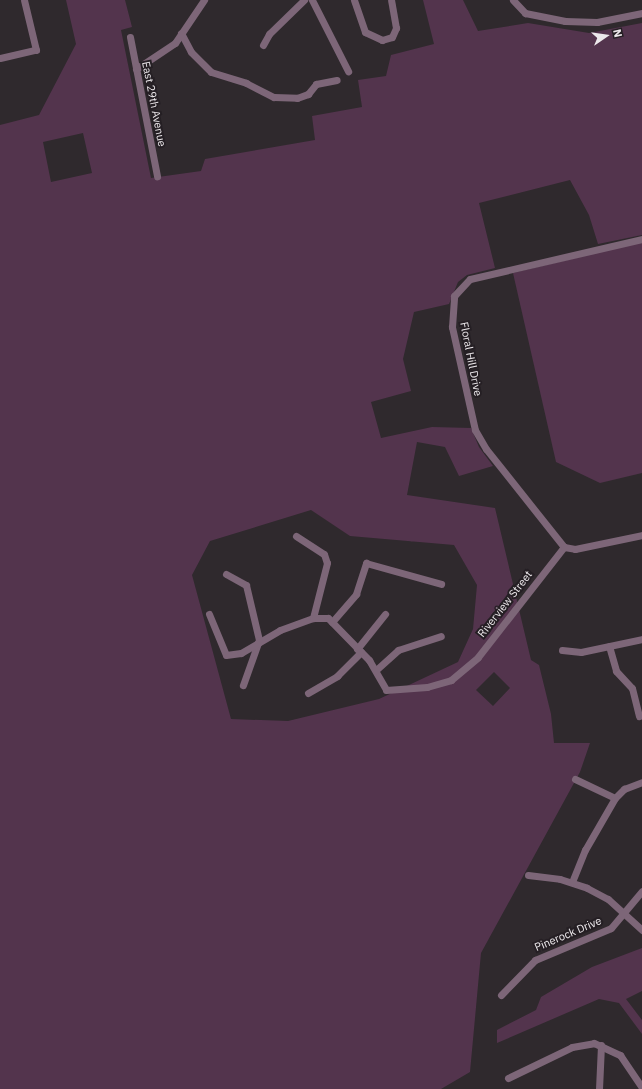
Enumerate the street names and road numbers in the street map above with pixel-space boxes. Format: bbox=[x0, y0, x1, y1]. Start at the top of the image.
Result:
street label: East 29th Avenue bbox=[139, 60, 169, 148]
street label: Floral Hill Drive bbox=[457, 321, 485, 397]
street label: Riverview Street bbox=[475, 568, 535, 640]
street label: Pinerock Drive bbox=[533, 914, 603, 954]

